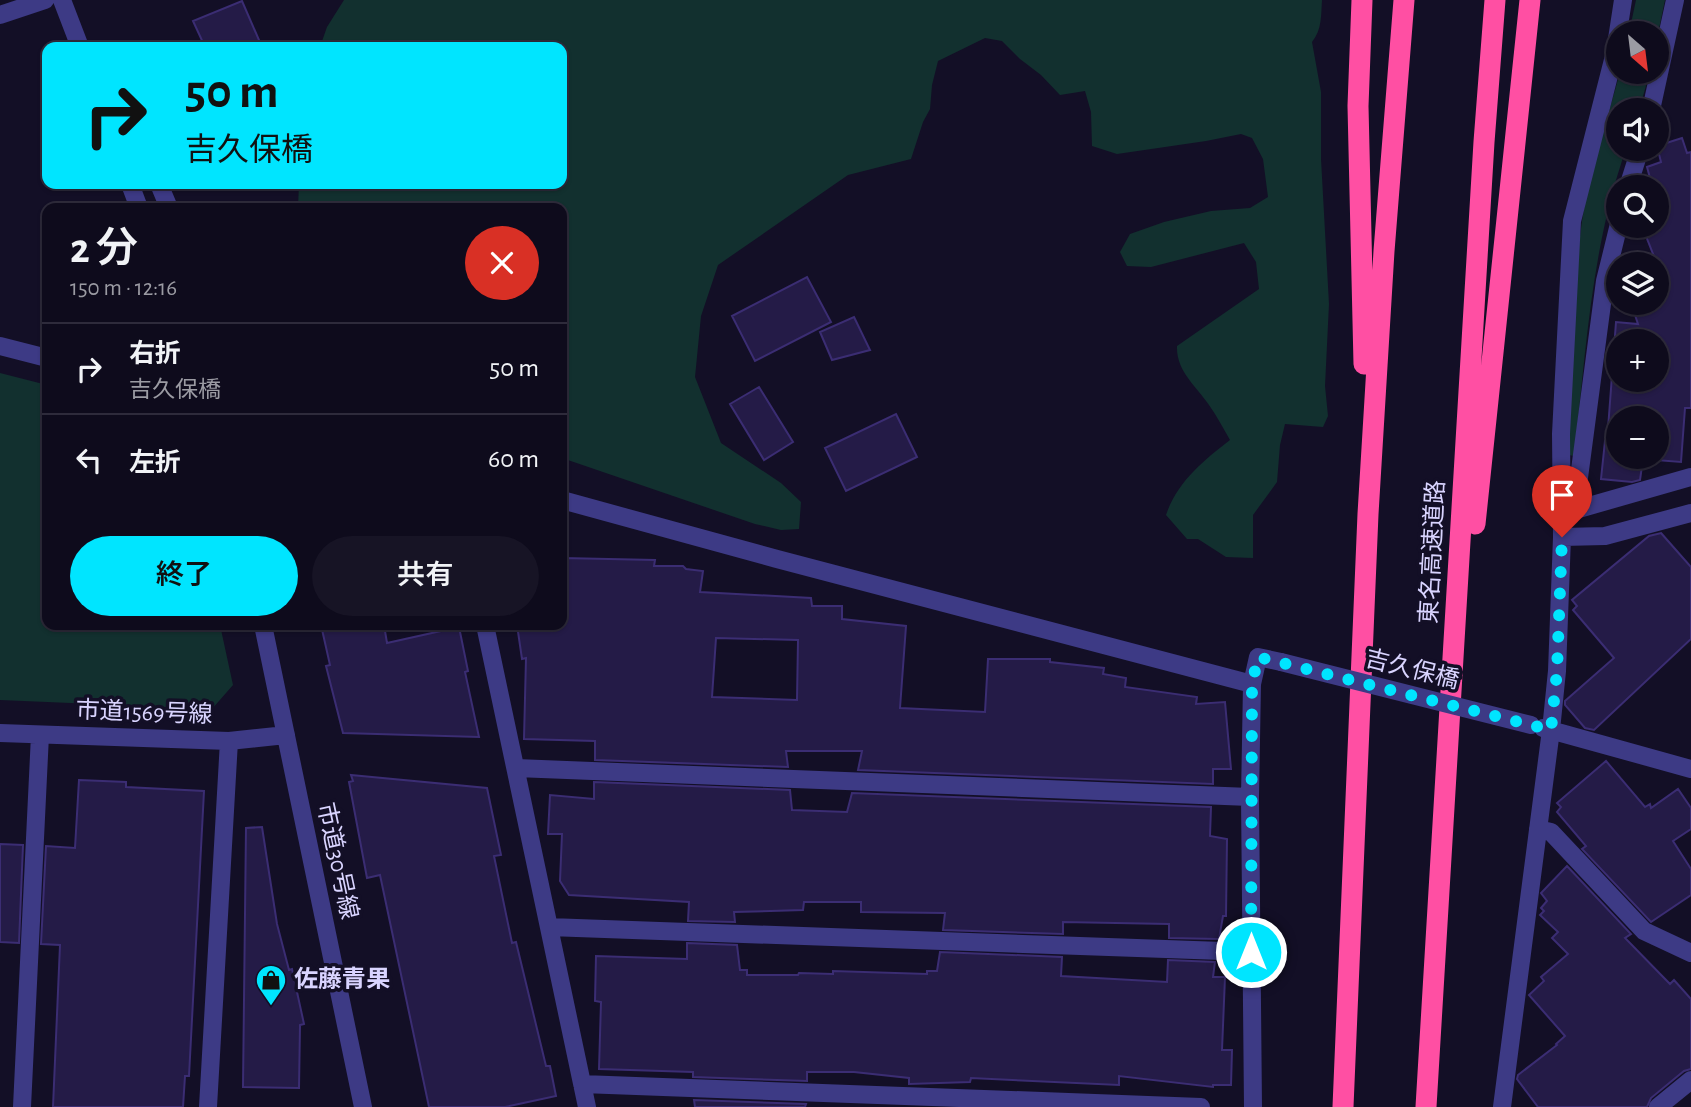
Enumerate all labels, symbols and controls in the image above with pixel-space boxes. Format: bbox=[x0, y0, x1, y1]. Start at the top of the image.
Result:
north arrow bbox=[1606, 21, 1670, 84]
map controls bbox=[1606, 21, 1669, 469]
text: 50 m bbox=[185, 68, 279, 117]
icon: right bbox=[70, 70, 161, 161]
button: sound bbox=[1606, 98, 1669, 161]
text: 吉久保橋 bbox=[185, 134, 313, 166]
button: search bbox=[1606, 175, 1669, 238]
button: close bbox=[465, 226, 539, 300]
text: 2 分 bbox=[70, 228, 138, 270]
button: layers bbox=[1606, 252, 1669, 315]
text: 150 m · 12:16 bbox=[70, 277, 177, 300]
button: + bbox=[1606, 329, 1669, 392]
text: 右折 bbox=[129, 341, 181, 367]
icon: right bbox=[70, 350, 108, 388]
text: 50 m bbox=[489, 355, 539, 381]
text: 吉久保橋 bbox=[129, 379, 221, 402]
button: − bbox=[1606, 406, 1669, 469]
icon: left bbox=[70, 441, 108, 479]
text: 60 m bbox=[488, 446, 539, 472]
text: 左折 bbox=[129, 450, 181, 476]
pin bbox=[1532, 465, 1592, 537]
icon: arrive bbox=[1543, 476, 1581, 514]
street label: 東名高速道路 bbox=[1415, 479, 1449, 625]
button: 終了 bbox=[70, 536, 298, 616]
button: 共有 bbox=[312, 536, 539, 616]
street label: 吉久保橋 bbox=[1363, 645, 1462, 693]
street label: 市道1569号線 bbox=[75, 697, 213, 727]
street label: 市道30号線 bbox=[313, 800, 363, 921]
position arrow bbox=[1214, 915, 1288, 989]
shop icon: 佐藤青果 bbox=[254, 963, 288, 1007]
place label: 佐藤青果 bbox=[294, 966, 390, 992]

